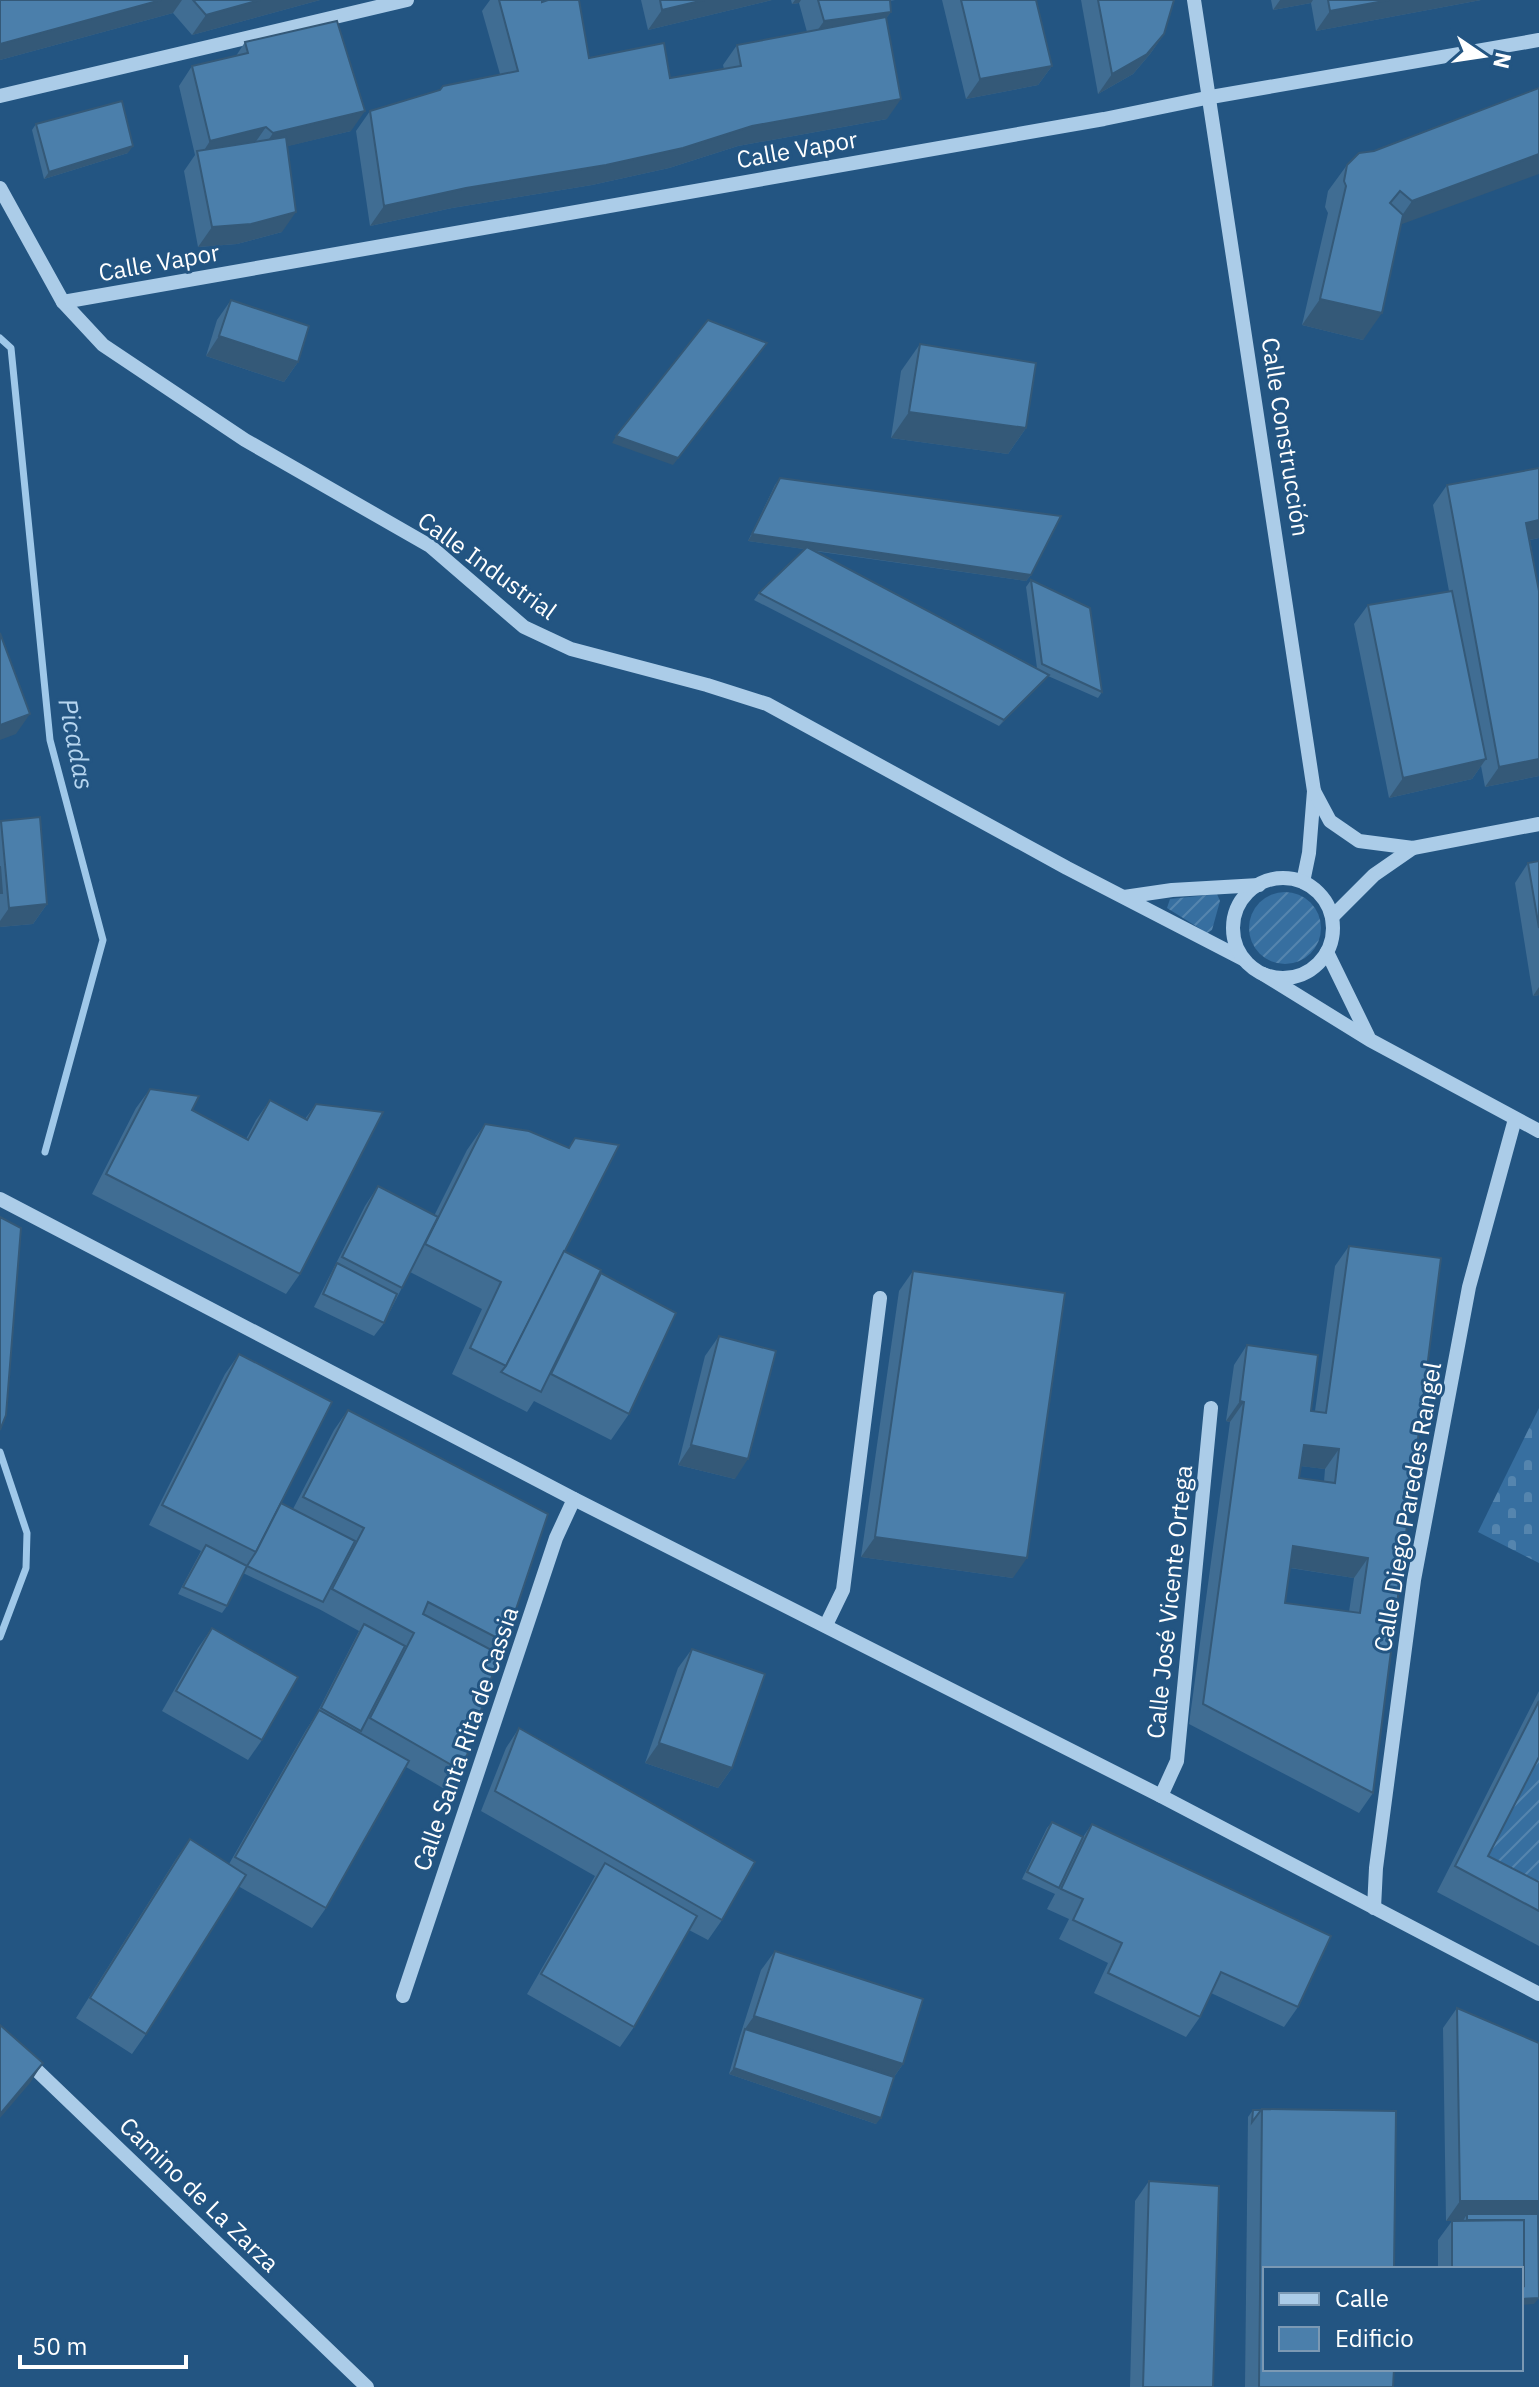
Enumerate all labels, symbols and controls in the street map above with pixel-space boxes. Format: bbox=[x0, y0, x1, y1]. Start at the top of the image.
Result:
north arrow bbox=[1443, 16, 1523, 96]
text: N bbox=[1487, 50, 1519, 72]
street label: Calle Vapor bbox=[734, 123, 860, 175]
street label: Calle Vapor bbox=[96, 236, 222, 288]
street label: Calle Construcción bbox=[1254, 335, 1318, 539]
street label: Calle Industrial bbox=[412, 504, 563, 626]
water label: Picadas bbox=[51, 695, 102, 792]
street label: Calle Diego Paredes Rangel bbox=[1366, 1359, 1448, 1654]
street label: Calle José Vicente Ortega bbox=[1139, 1463, 1199, 1740]
street label: Calle Santa Rita de Cassia bbox=[405, 1602, 525, 1875]
street label: Camino de La Zarza bbox=[113, 2110, 287, 2279]
legend bbox=[1263, 2267, 1523, 2371]
text: Calle bbox=[1335, 2282, 1389, 2314]
scale bar bbox=[20, 2319, 186, 2369]
text: Edificio bbox=[1335, 2322, 1414, 2354]
text: 50 m bbox=[32, 2330, 87, 2362]

